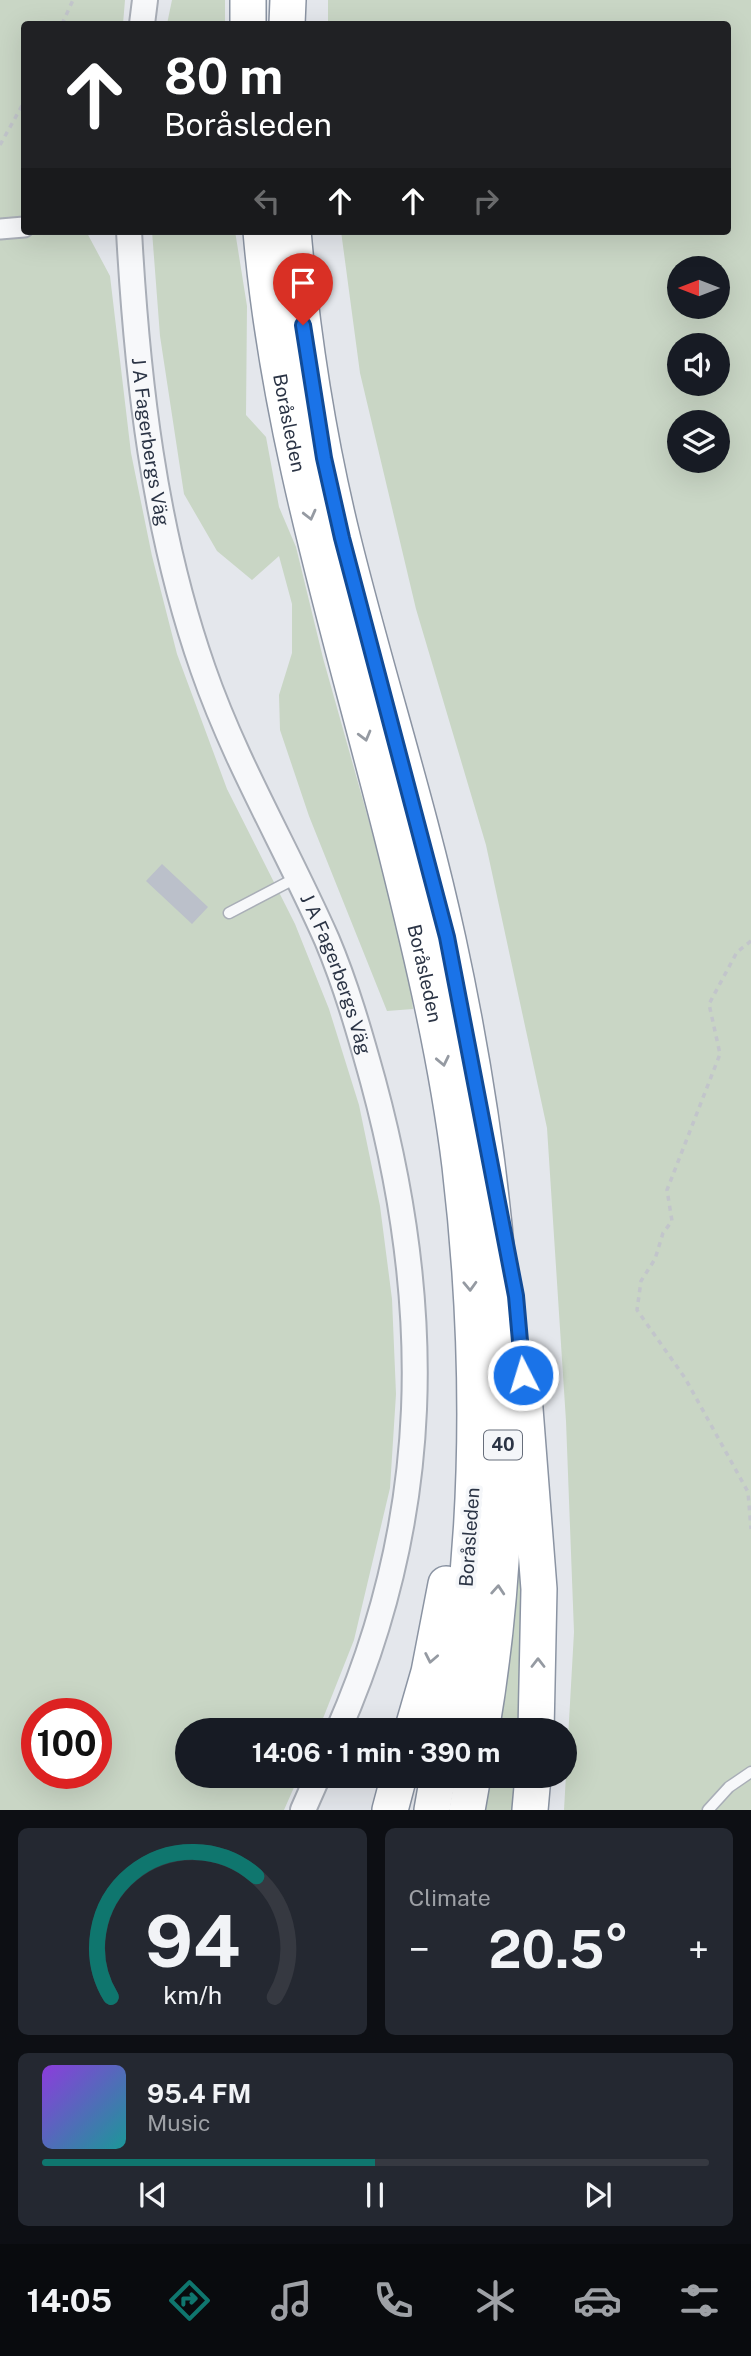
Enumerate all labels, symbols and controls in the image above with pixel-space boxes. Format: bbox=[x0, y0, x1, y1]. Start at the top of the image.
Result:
text: 80 m bbox=[164, 47, 283, 105]
icon: ahead bbox=[49, 49, 140, 140]
text: Boråsleden bbox=[164, 106, 332, 143]
icon: left bbox=[248, 182, 286, 220]
icon: ahead bbox=[321, 182, 359, 220]
icon: ahead bbox=[394, 182, 432, 220]
icon: right bbox=[467, 182, 505, 220]
pin bbox=[273, 253, 333, 325]
north arrow bbox=[667, 256, 730, 318]
map controls bbox=[667, 256, 730, 473]
icon: arrive bbox=[284, 264, 322, 302]
button: sound bbox=[667, 333, 730, 396]
street label: J A Fagerbergs Väg bbox=[128, 356, 175, 528]
street label: Boråsleden bbox=[269, 372, 310, 474]
button: layers bbox=[667, 410, 730, 473]
one-way arrow bbox=[302, 509, 316, 521]
one-way arrow bbox=[357, 730, 372, 742]
street label: J A Fagerbergs Väg bbox=[296, 890, 376, 1057]
street label: Boråsleden bbox=[403, 922, 447, 1024]
one-way arrow bbox=[434, 1055, 449, 1067]
one-way arrow bbox=[463, 1281, 478, 1292]
position arrow bbox=[486, 1338, 560, 1412]
road number: 40 bbox=[484, 1430, 522, 1460]
street label: Boråsleden bbox=[455, 1486, 483, 1588]
one-way arrow bbox=[490, 1584, 505, 1595]
one-way arrow bbox=[425, 1652, 440, 1664]
one-way arrow bbox=[530, 1657, 546, 1667]
speed limit sign: 100 bbox=[21, 1698, 112, 1789]
text: 14:06 · 1 min · 390 m bbox=[252, 1737, 500, 1768]
text: Climate bbox=[409, 1884, 491, 1911]
text: 94 bbox=[145, 1899, 240, 1984]
text: 20.5° bbox=[489, 1919, 629, 1980]
text: − bbox=[409, 1927, 430, 1972]
text: + bbox=[688, 1927, 709, 1972]
text: km/h bbox=[163, 1980, 222, 2010]
text: 95.4 FM bbox=[147, 2078, 251, 2109]
text: Music bbox=[147, 2109, 211, 2136]
icon: previous bbox=[134, 2176, 172, 2214]
icon: pause bbox=[356, 2176, 394, 2214]
icon: next bbox=[579, 2176, 617, 2214]
icon: directions bbox=[165, 2276, 214, 2325]
icon: music bbox=[267, 2276, 316, 2325]
icon: phone bbox=[369, 2276, 418, 2325]
icon: climate bbox=[471, 2276, 520, 2325]
icon: car bbox=[573, 2276, 622, 2325]
icon: filters bbox=[675, 2276, 724, 2325]
text: 14:05 bbox=[27, 2282, 112, 2319]

